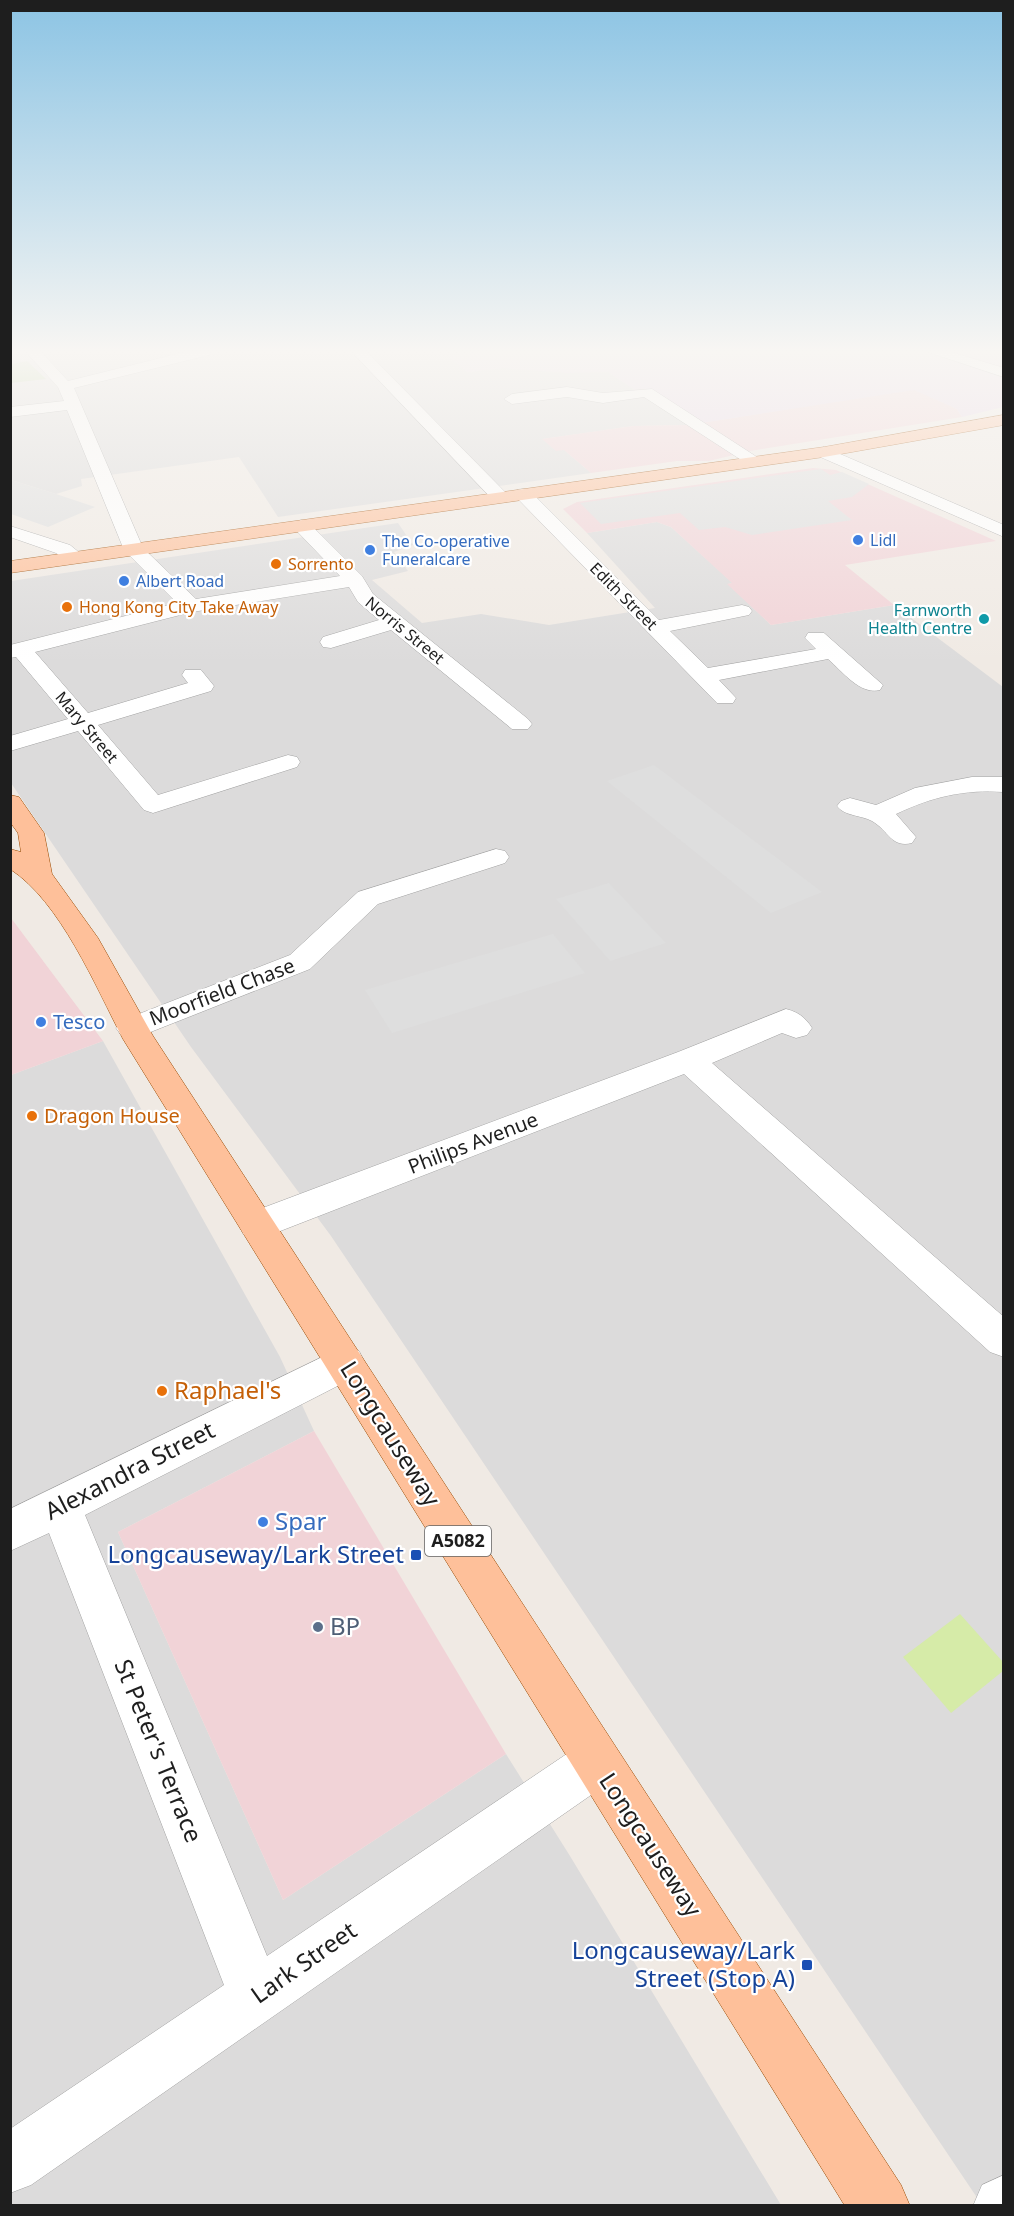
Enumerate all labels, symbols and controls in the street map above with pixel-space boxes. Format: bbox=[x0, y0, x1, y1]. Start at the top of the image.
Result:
place label: Lidl bbox=[870, 529, 896, 551]
place label: The Co-operative Funeralcare bbox=[382, 530, 510, 570]
marker: Lidl bbox=[851, 533, 865, 547]
marker: The Co-operative Funeralcare bbox=[363, 543, 377, 557]
place label: Sorrento bbox=[288, 553, 354, 575]
marker: Sorrento bbox=[269, 557, 283, 571]
street label: Edith Street bbox=[585, 557, 663, 635]
place label: Albert Road bbox=[136, 570, 224, 592]
marker: Albert Road bbox=[117, 574, 131, 588]
street label: Norris Street bbox=[361, 591, 449, 669]
place label: Hong Kong City Take Away bbox=[79, 596, 279, 618]
place label: Farnworth Health Centre bbox=[868, 599, 972, 639]
marker: Hong Kong City Take Away bbox=[60, 600, 74, 614]
marker: Farnworth Health Centre bbox=[977, 612, 991, 626]
street label: Mary Street bbox=[51, 687, 124, 768]
street label: Moorfield Chase bbox=[145, 951, 298, 1032]
place label: Tesco bbox=[53, 1008, 105, 1035]
marker: Tesco bbox=[34, 1015, 48, 1029]
place label: Dragon House bbox=[44, 1102, 180, 1129]
street label: Philips Avenue bbox=[404, 1105, 542, 1180]
marker: Dragon House bbox=[25, 1109, 39, 1123]
street label: Longcauseway bbox=[333, 1354, 450, 1513]
place label: Raphael's bbox=[174, 1373, 281, 1406]
marker: Raphael's bbox=[155, 1384, 169, 1398]
street label: Alexandra Street bbox=[39, 1412, 220, 1527]
place label: Spar bbox=[275, 1504, 326, 1537]
marker: Spar bbox=[256, 1515, 270, 1529]
road number: A5082 bbox=[425, 1526, 491, 1556]
place label: Longcauseway/Lark Street bbox=[107, 1537, 404, 1570]
marker: Longcauseway/Lark Street bbox=[409, 1548, 423, 1562]
place label: BP bbox=[330, 1609, 360, 1642]
marker: BP bbox=[311, 1620, 325, 1634]
street label: St Peter's Terrace bbox=[108, 1654, 211, 1847]
street label: Longcauseway bbox=[592, 1766, 711, 1923]
street label: Lark Street bbox=[244, 1913, 363, 2010]
place label: Longcauseway/Lark Street (Stop A) bbox=[572, 1933, 795, 1994]
marker: Longcauseway/Lark Street (Stop A) bbox=[800, 1958, 814, 1972]

